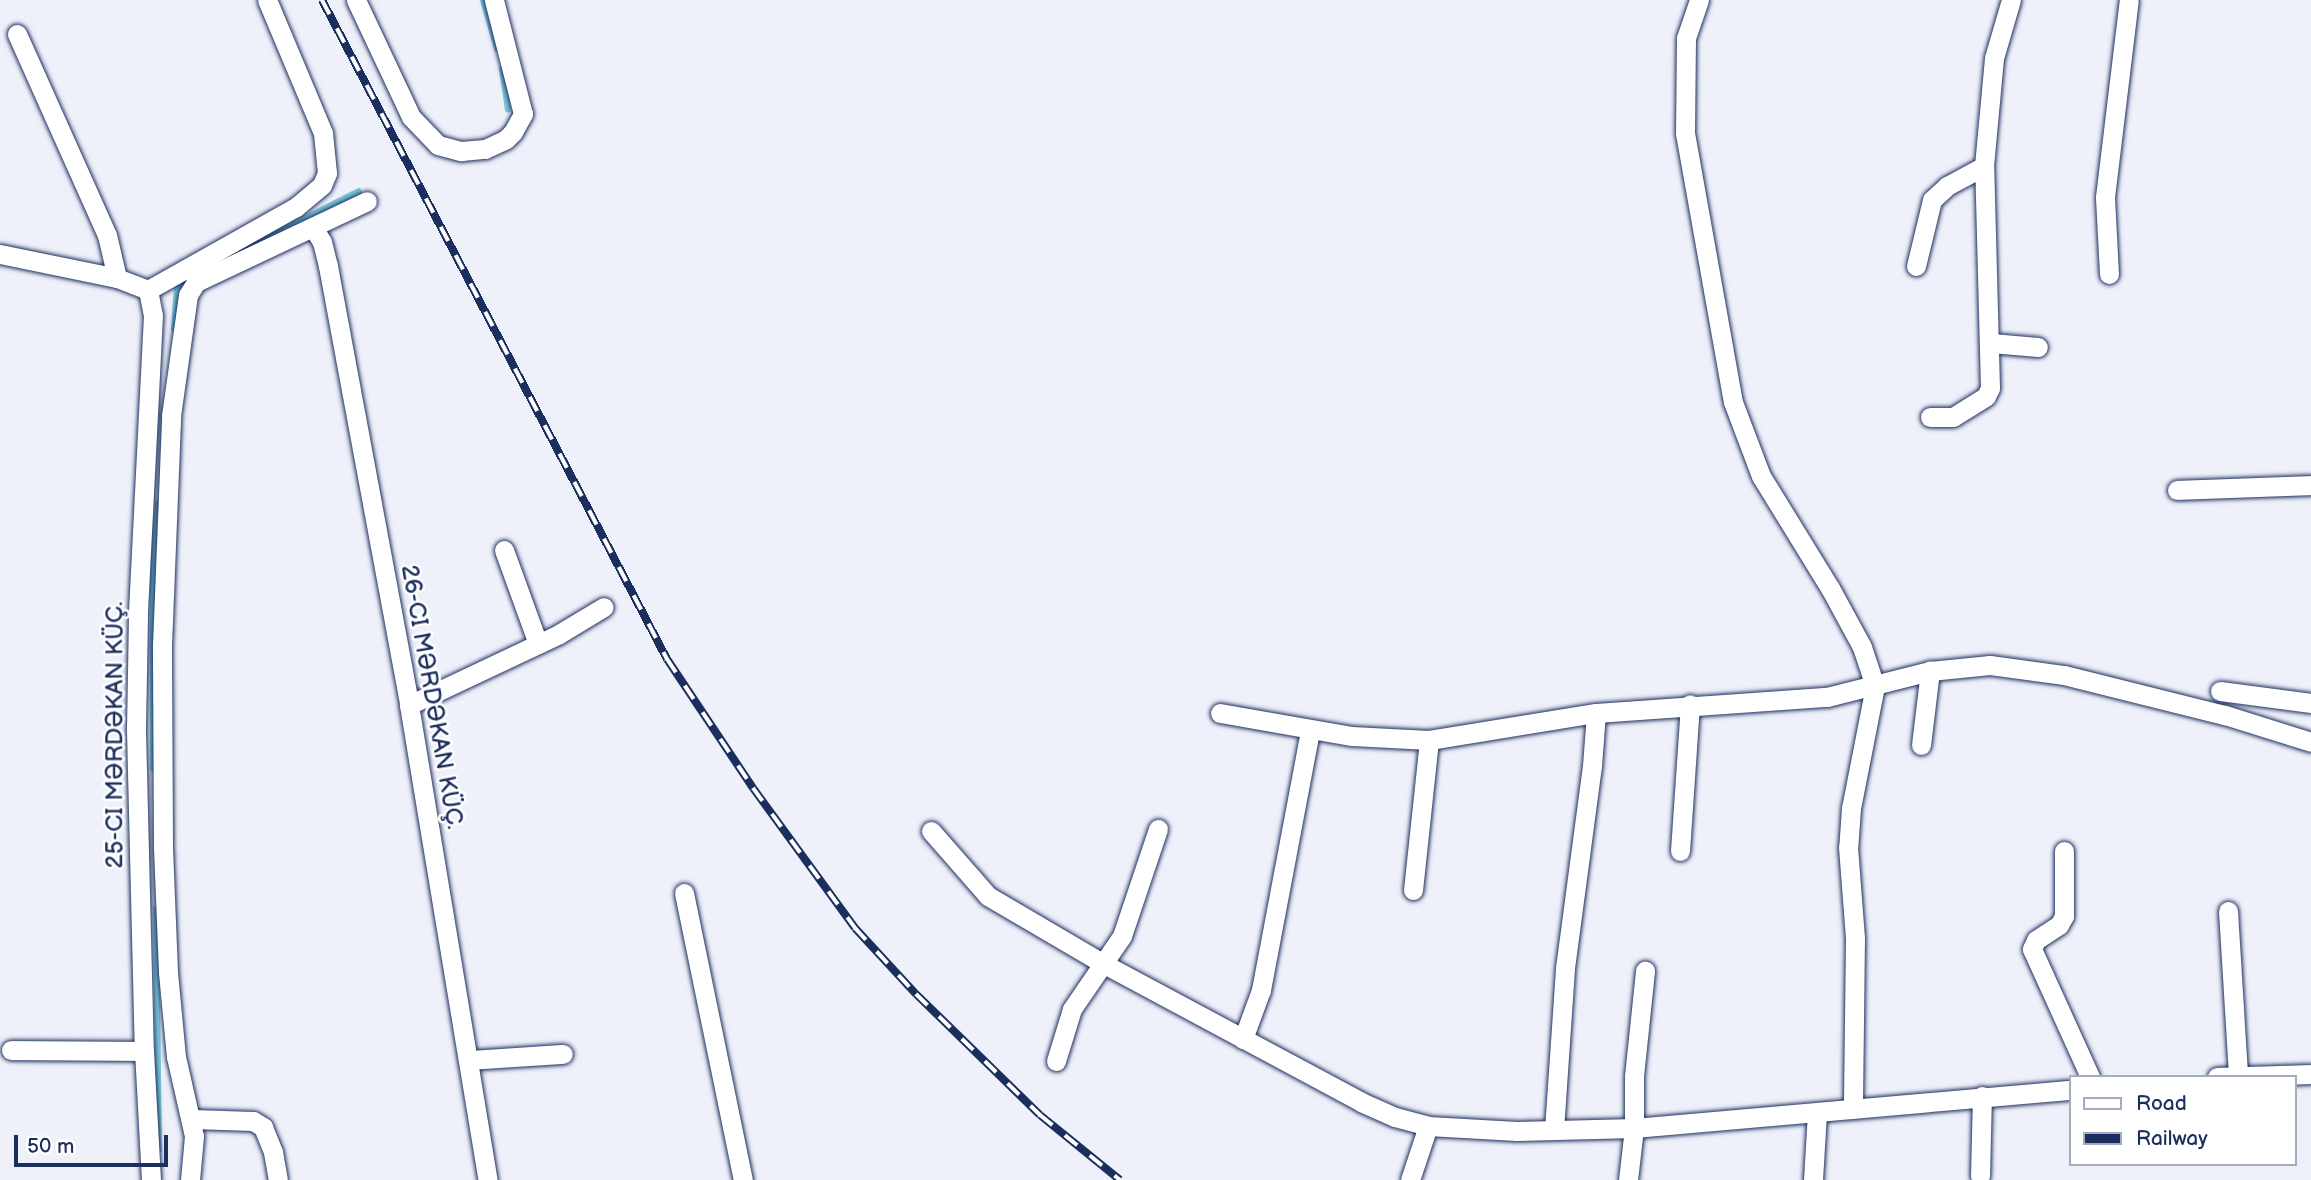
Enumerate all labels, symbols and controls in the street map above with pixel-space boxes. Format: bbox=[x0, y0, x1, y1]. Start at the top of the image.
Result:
street label: 26-CI MƏRDƏKAN KÜÇ. bbox=[395, 563, 469, 831]
street label: 25-CI MƏRDƏKAN KÜÇ. bbox=[101, 601, 129, 869]
legend bbox=[2070, 1075, 2297, 1166]
text: Road bbox=[2136, 1091, 2187, 1116]
scale bar bbox=[18, 1120, 172, 1164]
text: Railway bbox=[2136, 1126, 2208, 1151]
text: 50 m bbox=[27, 1134, 74, 1159]

